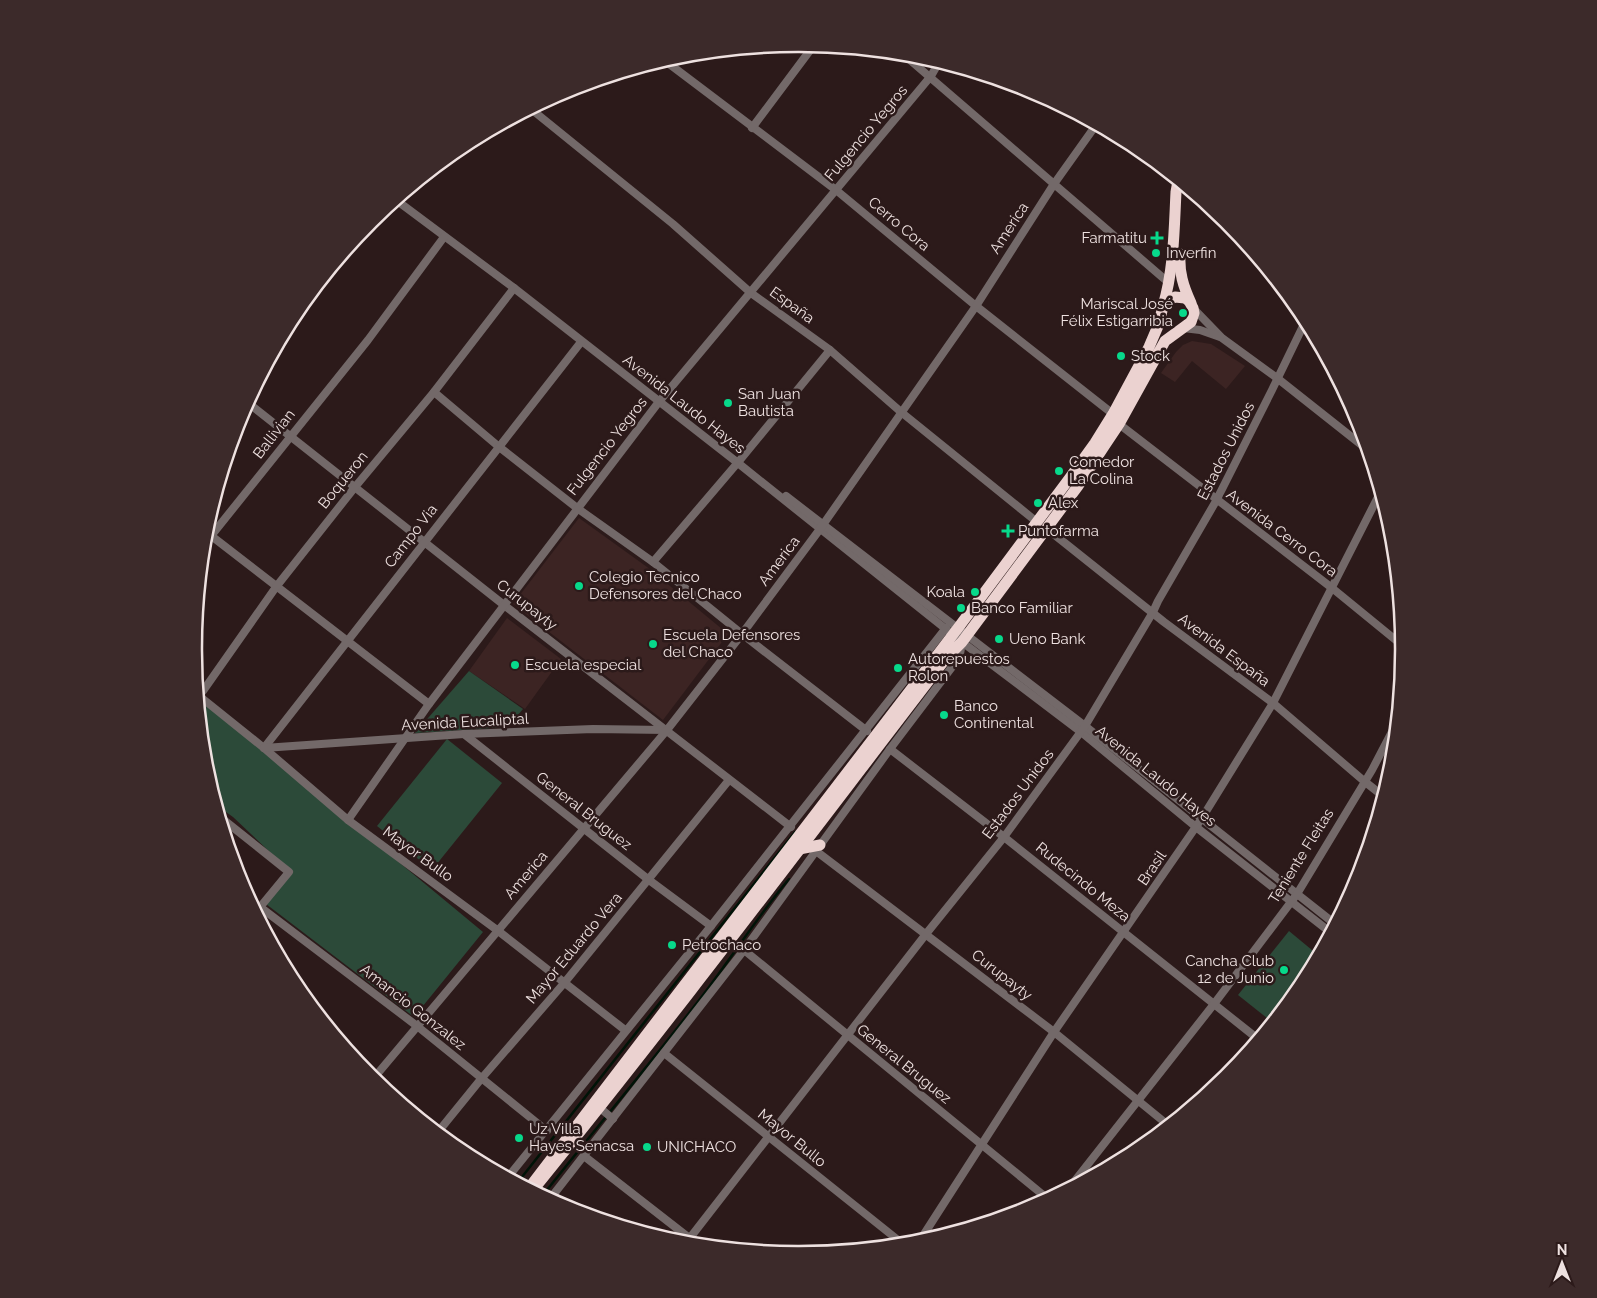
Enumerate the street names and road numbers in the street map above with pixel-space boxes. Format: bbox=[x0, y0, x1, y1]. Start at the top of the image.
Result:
street label: Fulgencio Yegros bbox=[821, 81, 911, 185]
street label: Cerro Cora bbox=[865, 193, 933, 255]
street label: America bbox=[986, 199, 1032, 257]
street label: España bbox=[766, 283, 818, 327]
street label: Avenida Laudo Hayes bbox=[619, 351, 749, 457]
street label: Fulgencio Yegros bbox=[563, 393, 651, 499]
street label: Estados Unidos bbox=[1194, 399, 1258, 503]
street label: Ballivian bbox=[249, 406, 299, 462]
street label: Boqueron bbox=[314, 448, 372, 512]
street label: Avenida Cerro Cora bbox=[1223, 485, 1341, 581]
street label: Campo Via bbox=[381, 501, 441, 571]
street label: America bbox=[754, 533, 804, 589]
street label: Curupayty bbox=[493, 576, 561, 634]
street label: Avenida España bbox=[1175, 610, 1273, 690]
street label: Avenida Eucaliptal bbox=[401, 710, 530, 734]
street label: Avenida Laudo Hayes bbox=[1092, 722, 1220, 830]
street label: Estados Unidos bbox=[978, 746, 1058, 842]
street label: General Bruguez bbox=[533, 768, 635, 854]
street label: Teniente Fleitas bbox=[1265, 805, 1337, 907]
street label: Mayor Bullo bbox=[379, 822, 457, 886]
street label: Rudecindo Meza bbox=[1032, 838, 1134, 926]
street label: Brasil bbox=[1134, 846, 1171, 889]
street label: America bbox=[501, 847, 551, 903]
street label: Mayor Eduardo Vera bbox=[522, 889, 626, 1007]
street label: Curupayty bbox=[968, 946, 1036, 1004]
street label: Amancio Gonzalez bbox=[357, 960, 469, 1054]
street label: General Bruguez bbox=[853, 1020, 955, 1108]
street label: Mayor Bullo bbox=[754, 1105, 830, 1171]

